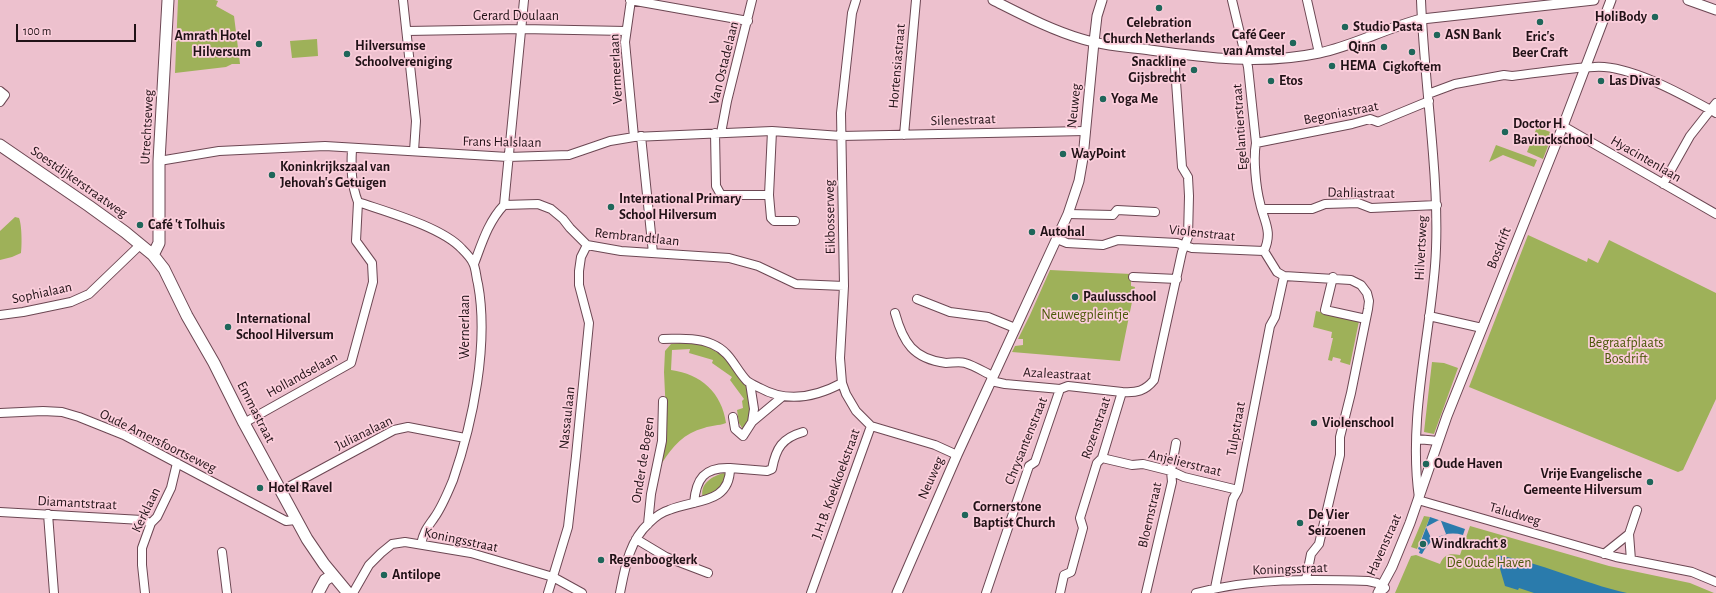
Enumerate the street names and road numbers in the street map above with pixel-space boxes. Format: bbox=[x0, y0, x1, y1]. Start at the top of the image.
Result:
street label: Gerard Doulaan bbox=[473, 8, 559, 24]
street label: Van Ostadelaan bbox=[706, 20, 742, 106]
street label: Hortensiastraat bbox=[885, 23, 909, 109]
street label: Vermeerlaan bbox=[606, 33, 626, 105]
street label: Neuweg bbox=[1063, 83, 1085, 129]
street label: Egelantierstraat bbox=[1229, 83, 1251, 171]
street label: Utrechtseweg bbox=[137, 89, 157, 165]
street label: Begoniastraat bbox=[1302, 98, 1380, 128]
street label: Silenestraat bbox=[930, 110, 996, 130]
street label: Hyacintenlaan bbox=[1608, 132, 1684, 186]
street label: Frans Halslaan bbox=[462, 133, 542, 151]
street label: Soestdijkerstraatweg bbox=[27, 142, 131, 222]
street label: Eikbosserweg bbox=[821, 180, 839, 254]
street label: Dahliastraat bbox=[1327, 184, 1395, 202]
street label: Hilvertsweg bbox=[1411, 215, 1431, 281]
street label: Violenstraat bbox=[1168, 221, 1236, 245]
street label: Rembrandtlaan bbox=[594, 224, 680, 250]
street label: Bosdrift bbox=[1483, 225, 1515, 271]
street label: Sophialaan bbox=[10, 278, 74, 308]
street label: Wernerlaan bbox=[457, 295, 473, 359]
street label: Hollandselaan bbox=[263, 349, 341, 401]
street label: Azaleastraat bbox=[1023, 364, 1091, 384]
street label: Emmastraat bbox=[233, 378, 279, 446]
street label: Nassaulaan bbox=[555, 386, 579, 450]
street label: Chrysantenstraat bbox=[1001, 395, 1051, 487]
street label: Rozenstraat bbox=[1078, 395, 1114, 461]
street label: Tulpstraat bbox=[1223, 400, 1249, 458]
street label: Oude Amersfoortseweg bbox=[97, 405, 219, 477]
street label: Julianalaan bbox=[333, 412, 395, 454]
street label: Onder de Bogen bbox=[628, 416, 658, 504]
street label: J.H.B. Koekkoekstraat bbox=[808, 426, 864, 542]
street label: Anjelierstraat bbox=[1147, 446, 1223, 480]
street label: Neuweg bbox=[914, 454, 948, 502]
street label: Bloemstraat bbox=[1134, 481, 1166, 549]
street label: Kerklaan bbox=[128, 485, 164, 535]
street label: Diamantstraat bbox=[37, 493, 117, 513]
street label: Taludweg bbox=[1487, 499, 1543, 529]
street label: Havenstraat bbox=[1363, 511, 1405, 579]
street label: Koningsstraat bbox=[422, 524, 500, 556]
street label: Koningsstraat bbox=[1252, 559, 1328, 579]

